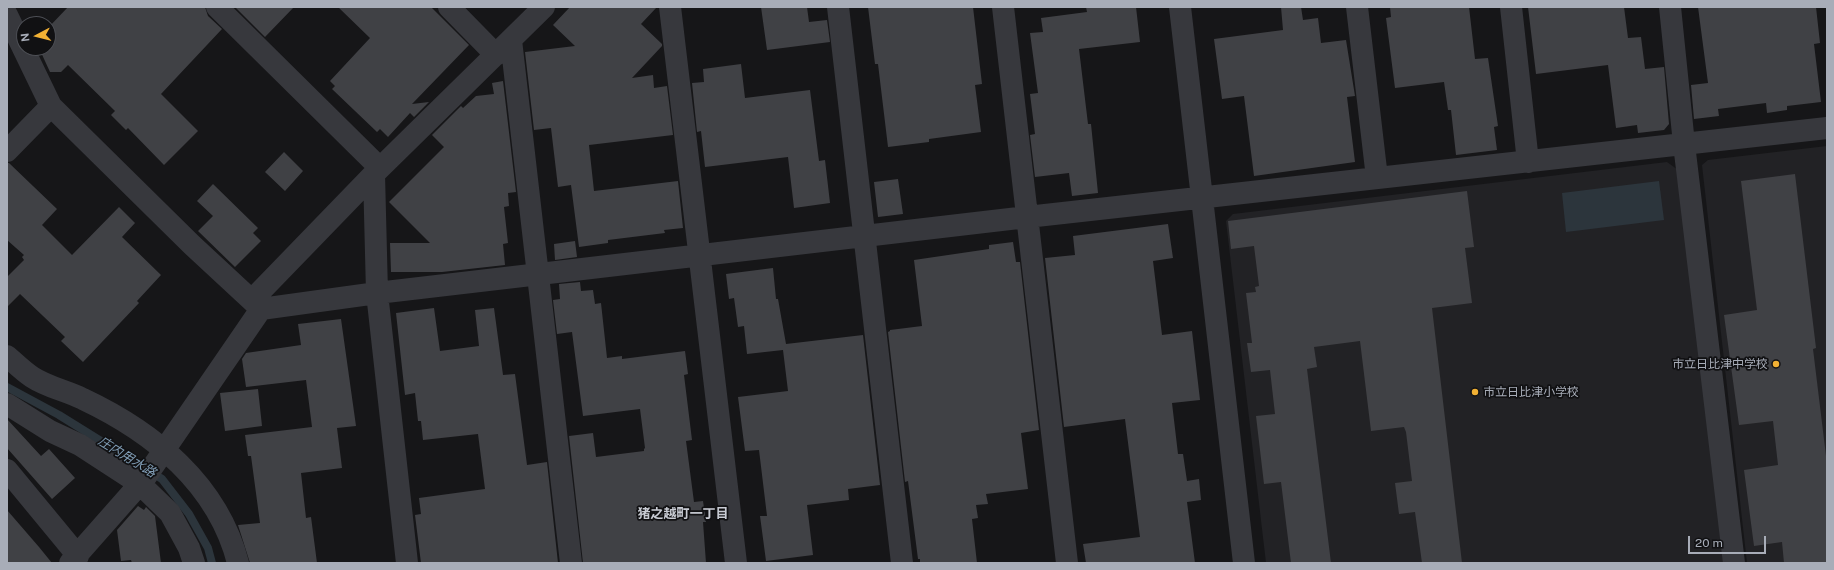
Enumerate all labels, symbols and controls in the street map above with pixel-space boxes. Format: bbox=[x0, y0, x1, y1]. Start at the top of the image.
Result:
north arrow bbox=[16, 16, 56, 56]
text: N bbox=[19, 32, 32, 42]
place label: 市立日比津中学校 bbox=[1672, 357, 1768, 371]
marker: 市立日比津中学校 bbox=[1771, 359, 1781, 369]
place label: 市立日比津小学校 bbox=[1483, 385, 1579, 399]
marker: 市立日比津小学校 bbox=[1470, 387, 1480, 397]
water label: 庄内用水路 bbox=[95, 433, 159, 481]
district label: 猪之越町一丁目 bbox=[638, 506, 728, 522]
scale bar bbox=[1690, 528, 1768, 554]
text: 20 m bbox=[1695, 536, 1723, 550]

